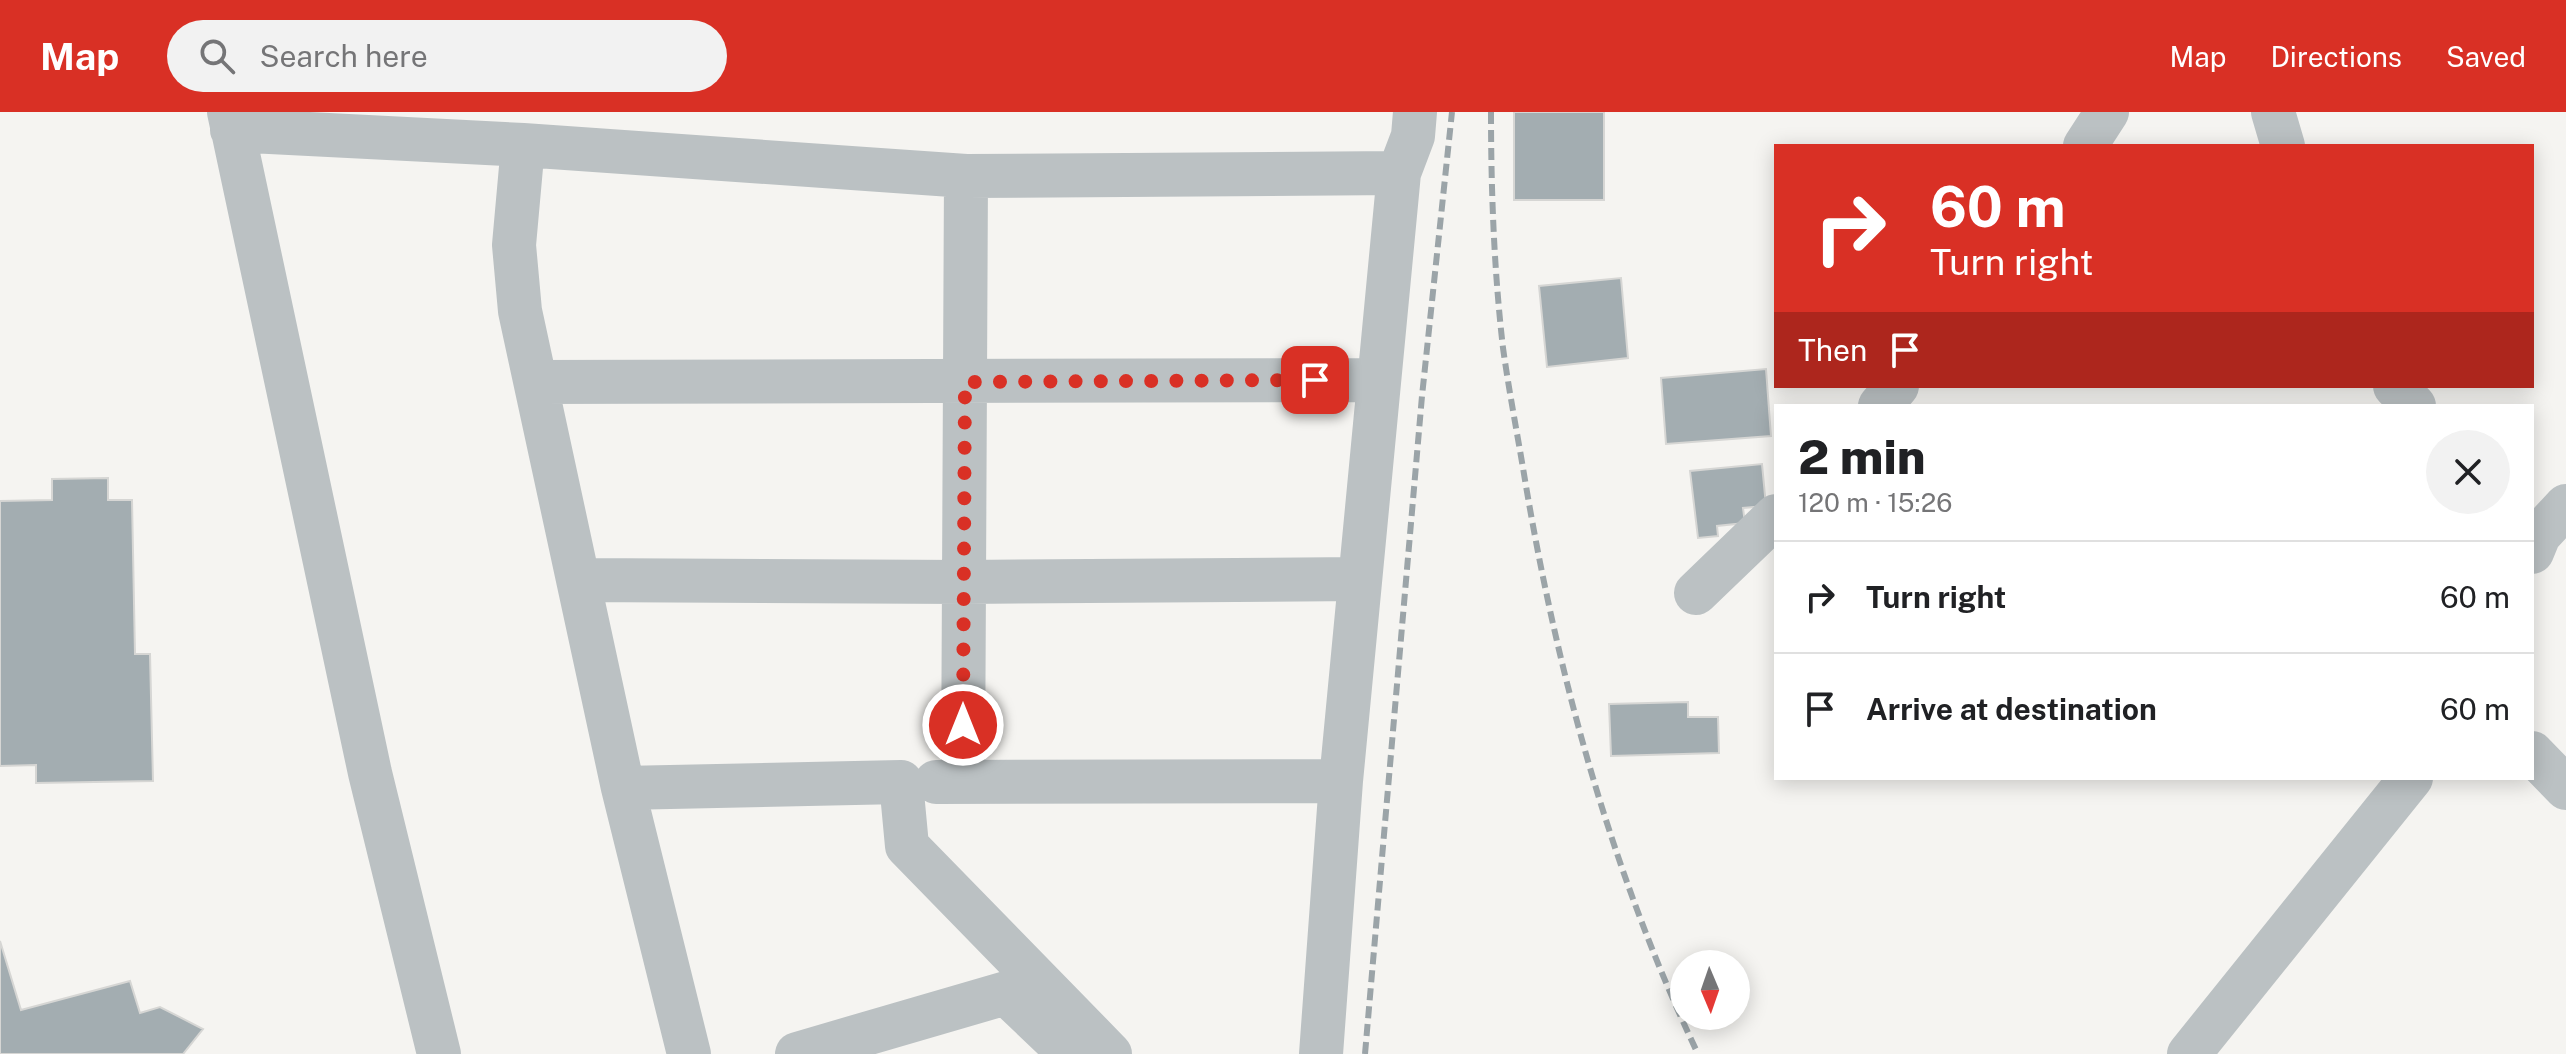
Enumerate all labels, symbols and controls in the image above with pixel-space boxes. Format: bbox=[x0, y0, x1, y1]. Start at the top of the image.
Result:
search box bbox=[167, 20, 727, 92]
text: Map bbox=[40, 34, 119, 79]
icon: search bbox=[195, 34, 239, 78]
text: Search here bbox=[259, 38, 428, 74]
text: Map bbox=[2170, 40, 2226, 73]
text: Directions bbox=[2270, 40, 2402, 73]
text: Saved bbox=[2446, 40, 2526, 73]
text: 60 m bbox=[1930, 174, 2066, 240]
icon: right bbox=[1798, 176, 1902, 280]
text: Turn right bbox=[1930, 241, 2093, 283]
icon: arrive bbox=[1883, 328, 1927, 372]
text: Then bbox=[1798, 332, 1867, 368]
pin bbox=[1281, 346, 1349, 414]
icon: arrive bbox=[1293, 358, 1337, 402]
text: 2 min bbox=[1798, 428, 1926, 485]
button: close bbox=[2426, 430, 2510, 514]
text: 120 m · 15:26 bbox=[1798, 487, 1953, 518]
icon: right bbox=[1798, 575, 1842, 619]
text: Turn right bbox=[1866, 579, 2006, 615]
text: 60 m bbox=[2440, 579, 2510, 615]
position arrow bbox=[921, 683, 1005, 767]
icon: arrive bbox=[1798, 687, 1842, 731]
text: Arrive at destination bbox=[1866, 691, 2157, 727]
text: 60 m bbox=[2440, 691, 2510, 727]
north arrow bbox=[1670, 950, 1750, 1030]
map controls bbox=[1670, 950, 1750, 1030]

